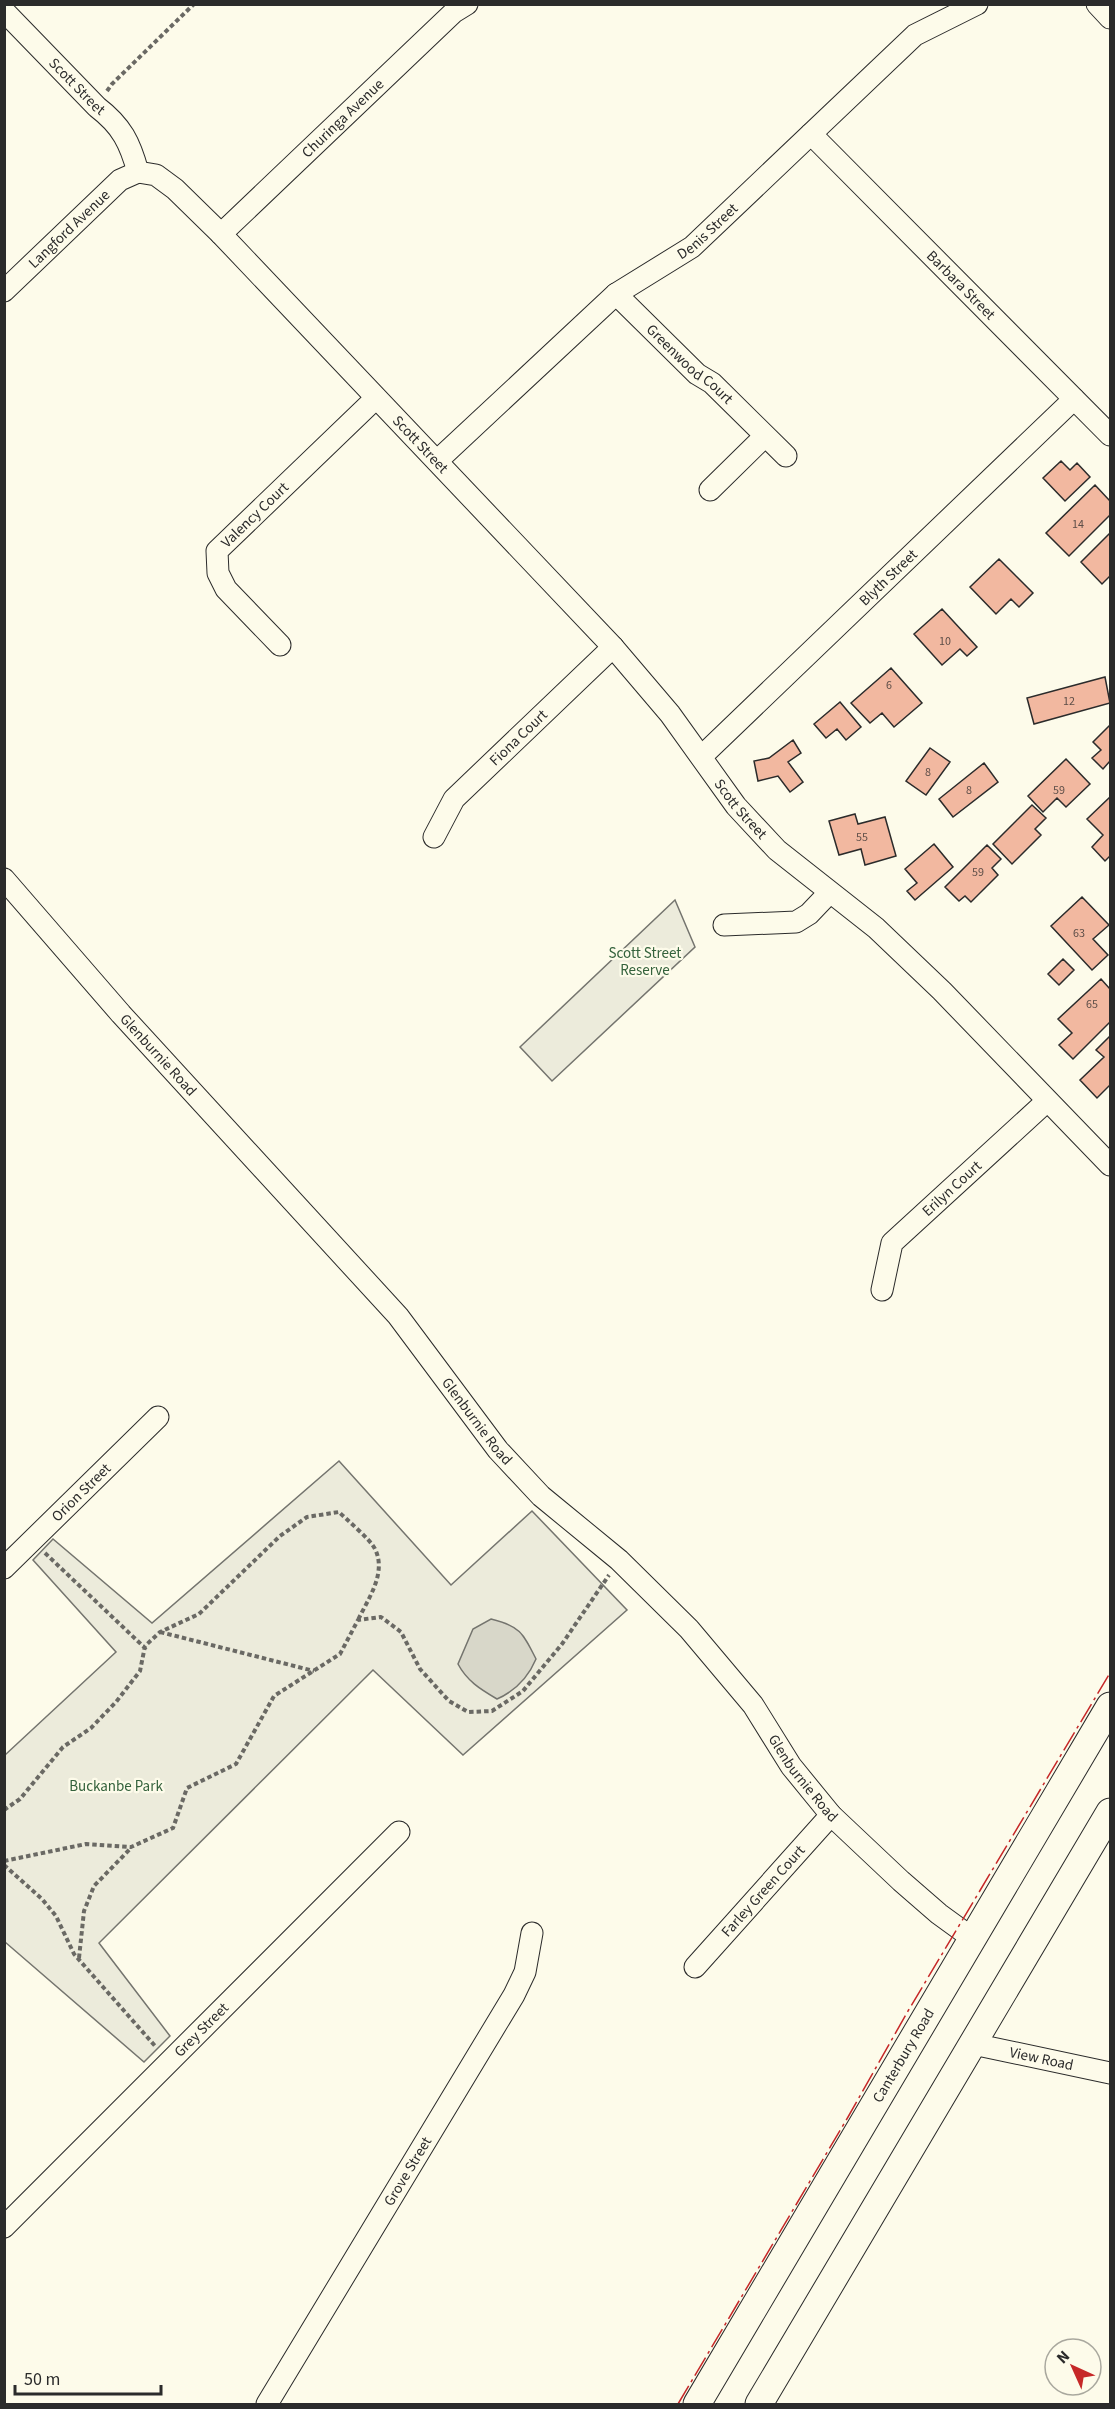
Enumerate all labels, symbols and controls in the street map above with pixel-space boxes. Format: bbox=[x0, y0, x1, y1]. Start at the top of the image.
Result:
street label: Scott Street bbox=[44, 53, 110, 120]
street label: Churinga Avenue bbox=[297, 74, 388, 162]
street label: Langford Avenue bbox=[24, 185, 114, 273]
street label: Denis Street bbox=[673, 198, 742, 264]
street label: Barbara Street bbox=[922, 246, 1000, 325]
street label: Greenwood Court bbox=[642, 319, 738, 409]
street label: Scott Street bbox=[388, 411, 453, 478]
street label: Valency Court bbox=[216, 477, 293, 552]
house number: 14 bbox=[1072, 516, 1084, 533]
street label: Blyth Street bbox=[854, 544, 922, 610]
house number: 10 bbox=[939, 633, 951, 650]
house number: 6 bbox=[886, 677, 892, 694]
house number: 12 bbox=[1063, 693, 1075, 710]
street label: Fiona Court bbox=[485, 705, 552, 770]
house number: 8 bbox=[925, 764, 931, 781]
street label: Scott Street bbox=[709, 774, 772, 844]
house number: 8 bbox=[966, 782, 972, 799]
house number: 59 bbox=[1053, 782, 1065, 799]
house number: 55 bbox=[856, 829, 868, 846]
house number: 59 bbox=[972, 864, 984, 881]
house number: 63 bbox=[1073, 925, 1085, 942]
park label: Scott Street Reserve bbox=[609, 943, 681, 981]
house number: 65 bbox=[1086, 996, 1098, 1013]
street label: Glenburnie Road bbox=[115, 1009, 202, 1101]
street label: Erilyn Court bbox=[917, 1156, 986, 1221]
street label: Glenburnie Road bbox=[437, 1373, 517, 1470]
street label: Orion Street bbox=[47, 1458, 116, 1526]
street label: Glenburnie Road bbox=[763, 1730, 843, 1827]
park label: Buckanbe Park bbox=[69, 1776, 163, 1797]
street label: Farley Green Court bbox=[716, 1840, 810, 1941]
street label: Grey Street bbox=[169, 1998, 233, 2062]
street label: Canterbury Road bbox=[867, 2004, 939, 2106]
street label: View Road bbox=[1008, 2041, 1075, 2075]
street label: Grove Street bbox=[379, 2133, 437, 2210]
north arrow bbox=[1043, 2337, 1103, 2397]
text: N bbox=[1052, 2346, 1075, 2369]
scale bar bbox=[15, 2358, 160, 2396]
text: 50 m bbox=[24, 2367, 60, 2392]

